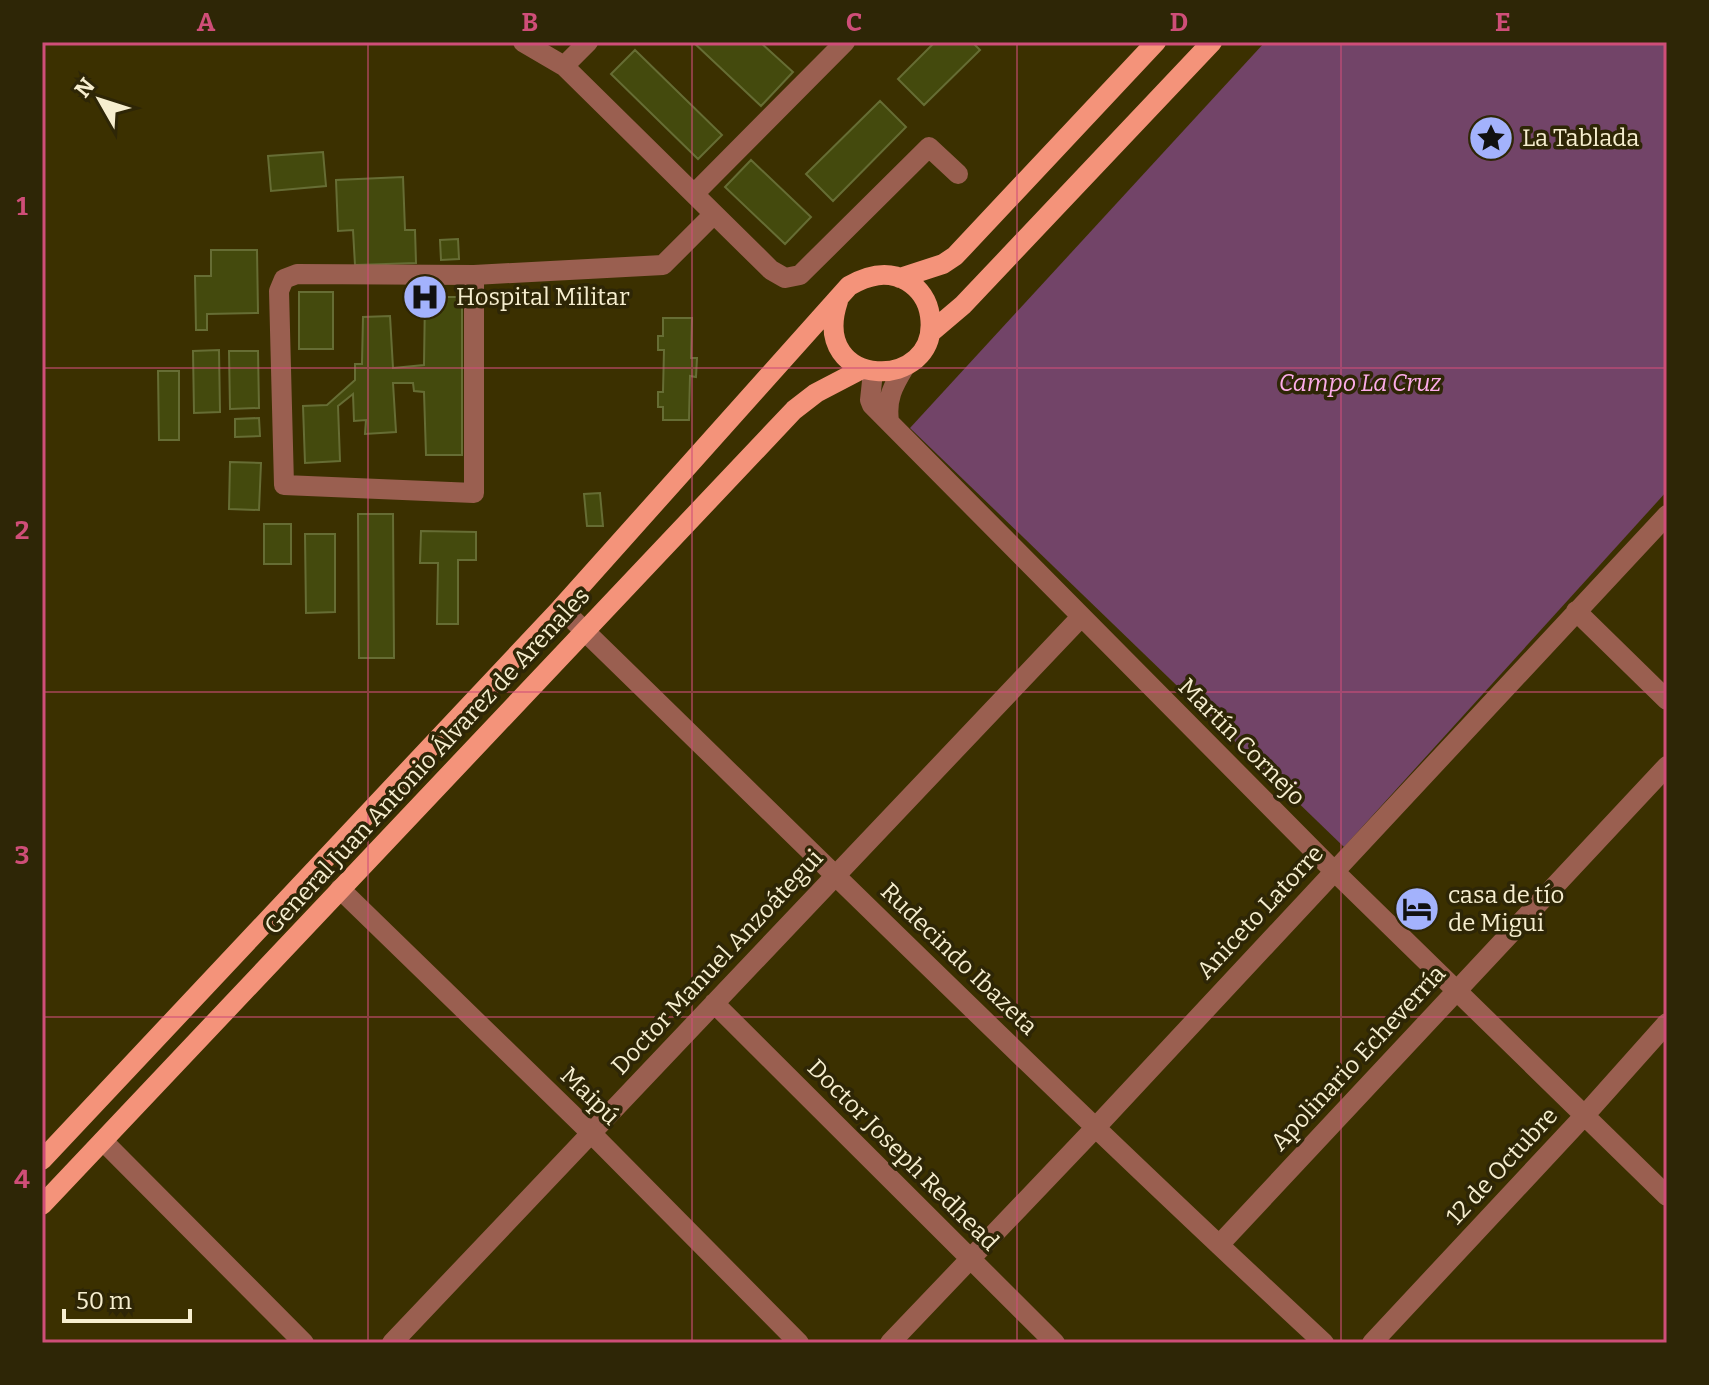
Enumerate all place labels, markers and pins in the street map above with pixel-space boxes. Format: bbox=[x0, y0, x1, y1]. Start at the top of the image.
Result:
place icon: La Tablada bbox=[1467, 114, 1515, 162]
place label: La Tablada bbox=[1522, 124, 1639, 152]
hospital icon: Hospital Militar bbox=[401, 273, 449, 321]
place label: Hospital Militar bbox=[456, 283, 630, 311]
place label: casa de tío de Migui bbox=[1448, 881, 1564, 937]
hotel icon: casa de tío de Migui bbox=[1393, 885, 1441, 933]

